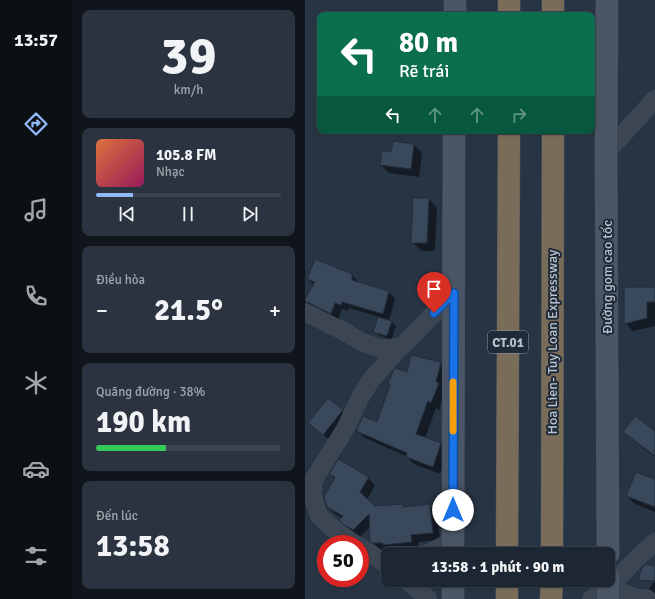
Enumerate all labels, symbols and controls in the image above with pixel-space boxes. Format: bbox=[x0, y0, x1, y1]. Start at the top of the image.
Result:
text: 39 bbox=[160, 24, 217, 88]
text: 80 m bbox=[399, 26, 458, 60]
icon: left bbox=[333, 28, 385, 80]
text: 13:57 bbox=[14, 29, 58, 51]
text: Rẽ trái bbox=[399, 60, 449, 82]
text: km/h bbox=[174, 82, 203, 98]
icon: left bbox=[382, 104, 404, 126]
icon: ahead bbox=[424, 104, 446, 126]
icon: ahead bbox=[466, 104, 488, 126]
icon: right bbox=[508, 104, 530, 126]
icon: directions bbox=[22, 110, 50, 138]
text: 105.8 FM bbox=[156, 146, 217, 164]
text: Nhạc bbox=[156, 164, 185, 180]
icon: music bbox=[22, 196, 50, 224]
icon: previous bbox=[116, 203, 138, 225]
icon: pause bbox=[177, 203, 199, 225]
icon: next bbox=[239, 203, 261, 225]
street label: Đường gom cao tốc bbox=[599, 220, 616, 334]
street label: Hoa Lien- Tuy Loan Expressway bbox=[544, 249, 561, 434]
text: Điều hòa bbox=[96, 272, 145, 288]
pin bbox=[417, 272, 451, 313]
icon: arrive bbox=[423, 278, 445, 300]
icon: phone bbox=[22, 282, 50, 310]
text: 21.5° bbox=[154, 292, 223, 329]
text: − bbox=[96, 297, 108, 324]
text: + bbox=[269, 297, 281, 324]
road number: CT.01 bbox=[488, 331, 528, 353]
icon: climate bbox=[22, 369, 50, 397]
text: Quãng đường · 38% bbox=[96, 384, 205, 400]
text: 190 km bbox=[96, 404, 191, 441]
icon: car bbox=[22, 455, 50, 483]
position arrow bbox=[432, 489, 474, 531]
text: Đến lúc bbox=[96, 508, 138, 524]
text: 13:58 bbox=[96, 528, 170, 565]
speed limit sign: 50 bbox=[317, 535, 369, 587]
icon: filters bbox=[22, 542, 50, 570]
text: 13:58 · 1 phút · 90 m bbox=[432, 558, 565, 576]

